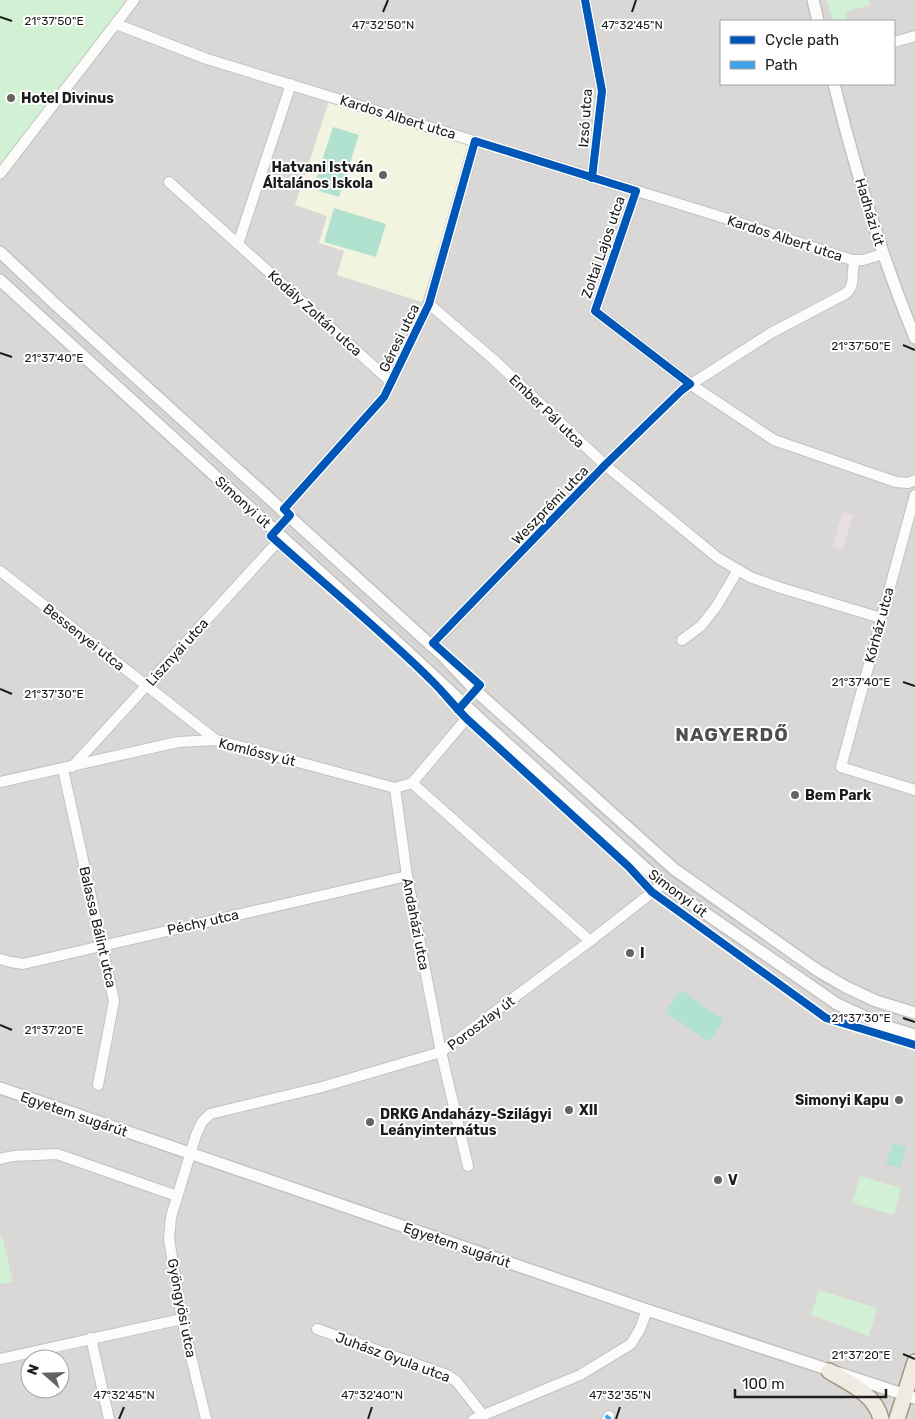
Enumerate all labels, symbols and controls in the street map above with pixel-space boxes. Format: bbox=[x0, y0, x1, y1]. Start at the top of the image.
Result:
text: 21°37'50"E bbox=[24, 14, 84, 28]
text: 47°32'50"N bbox=[352, 18, 414, 32]
text: 47°32'45"N bbox=[601, 18, 663, 32]
legend bbox=[720, 20, 895, 85]
text: Cycle path bbox=[765, 31, 839, 49]
text: Path bbox=[765, 56, 798, 74]
street label: Izsó utca bbox=[575, 88, 596, 148]
place label: Hotel Divinus bbox=[21, 90, 114, 107]
marker: Hotel Divinus bbox=[5, 92, 17, 104]
street label: Kardos Albert utca bbox=[338, 92, 458, 143]
place label: Hatvani István Általános Iskola bbox=[263, 159, 373, 192]
marker: Hatvani István Általános Iskola bbox=[377, 169, 389, 181]
street label: Hadházi út bbox=[851, 176, 888, 249]
street label: Zoltai Lajos utca bbox=[578, 194, 629, 300]
street label: Kardos Albert utca bbox=[725, 212, 845, 265]
street label: Kodály Zoltán utca bbox=[264, 267, 365, 360]
street label: Géresi utca bbox=[376, 301, 423, 375]
text: 21°37'50"E bbox=[831, 339, 891, 353]
text: 21°37'40"E bbox=[24, 351, 84, 365]
street label: Ember Pál utca bbox=[505, 371, 588, 452]
street label: Weszprémi utca bbox=[508, 462, 592, 548]
street label: Simonyi út bbox=[211, 473, 274, 532]
street label: Kórház utca bbox=[861, 585, 898, 665]
street label: Bessenyei utca bbox=[39, 600, 128, 675]
street label: Lisznyai utca bbox=[143, 615, 212, 690]
text: 21°37'40"E bbox=[831, 675, 891, 689]
text: 21°37'30"E bbox=[24, 687, 84, 701]
district label: NAGYERDŐ bbox=[675, 723, 789, 746]
street label: Komlóssy út bbox=[217, 735, 298, 770]
place label: Bem Park bbox=[805, 787, 872, 804]
marker: Bem Park bbox=[789, 789, 801, 801]
street label: Balassa Bálint utca bbox=[75, 865, 120, 990]
street label: Simonyi út bbox=[645, 866, 711, 921]
street label: Andaházi utca bbox=[398, 877, 433, 972]
street label: Péchy utca bbox=[166, 906, 241, 939]
place label: I bbox=[640, 945, 645, 962]
marker: I bbox=[624, 947, 636, 959]
street label: Poroszlay út bbox=[444, 992, 519, 1054]
text: 21°37'30"E bbox=[831, 1011, 891, 1025]
text: 21°37'20"E bbox=[24, 1023, 84, 1037]
street label: Egyetem sugárút bbox=[18, 1088, 130, 1141]
place label: Simonyi Kapu bbox=[795, 1092, 889, 1109]
marker: Simonyi Kapu bbox=[893, 1094, 905, 1106]
place label: XII bbox=[579, 1102, 598, 1119]
marker: XII bbox=[563, 1104, 575, 1116]
place label: DRKG Andaházy-Szilágyi Leányinternátus bbox=[380, 1106, 552, 1139]
marker: DRKG Andaházy-Szilágyi Leányinternátus bbox=[364, 1116, 376, 1128]
place label: V bbox=[728, 1172, 738, 1189]
marker: V bbox=[712, 1174, 724, 1186]
street label: Egyetem sugárút bbox=[401, 1219, 513, 1272]
street label: Gyöngyösi utca bbox=[164, 1257, 199, 1359]
street label: Juhász Gyula utca bbox=[333, 1329, 452, 1386]
text: 21°37'20"E bbox=[831, 1348, 891, 1362]
north arrow bbox=[20, 1349, 70, 1399]
text: N bbox=[24, 1362, 43, 1377]
scale bar bbox=[735, 1366, 886, 1398]
text: 100 m bbox=[742, 1375, 784, 1393]
text: 47°32'45"N bbox=[93, 1388, 155, 1402]
text: 47°32'40"N bbox=[341, 1388, 403, 1402]
text: 47°32'35"N bbox=[589, 1388, 651, 1402]

